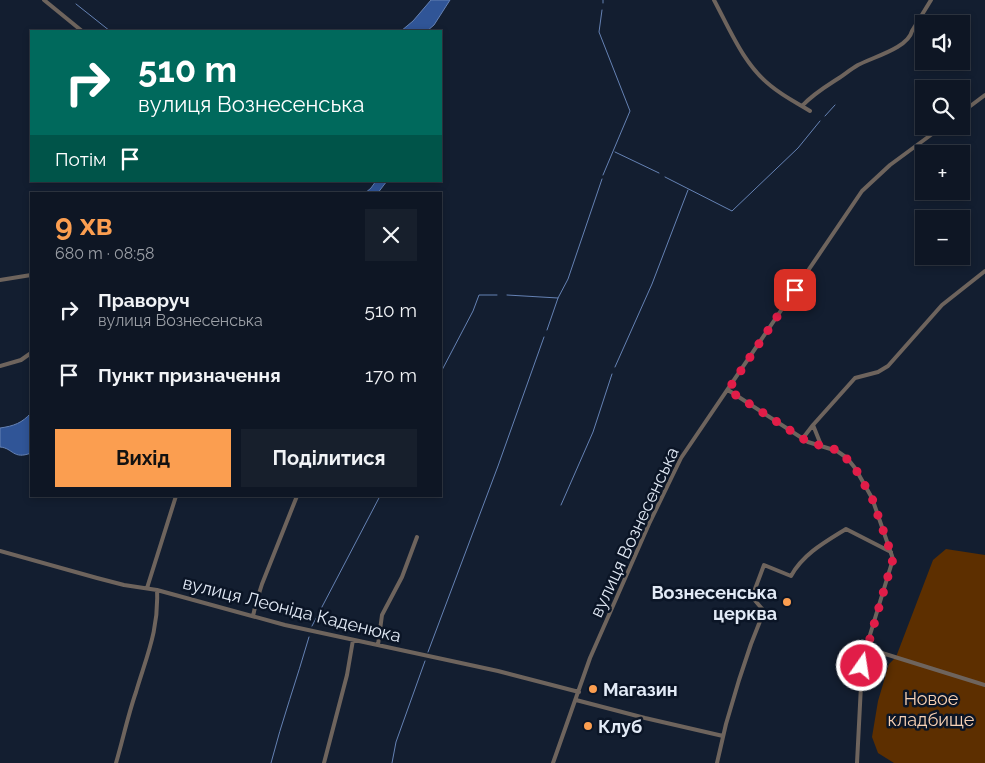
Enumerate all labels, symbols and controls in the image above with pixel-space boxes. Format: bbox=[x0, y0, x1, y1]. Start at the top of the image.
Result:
map controls bbox=[915, 15, 970, 265]
button: sound bbox=[915, 15, 970, 70]
text: 510 m bbox=[138, 49, 237, 90]
icon: right bbox=[55, 50, 120, 115]
button: search bbox=[915, 80, 970, 135]
text: вулиця Вознесенська bbox=[138, 91, 365, 117]
icon: arrive bbox=[116, 145, 144, 173]
button: + bbox=[915, 145, 970, 200]
text: Потім bbox=[55, 148, 106, 170]
text: 9 хв bbox=[55, 207, 113, 242]
button: close bbox=[365, 209, 417, 261]
button: − bbox=[915, 210, 970, 265]
text: 680 m · 08:58 bbox=[55, 244, 154, 263]
pin bbox=[774, 269, 816, 311]
icon: arrive bbox=[781, 276, 809, 304]
text: Праворуч bbox=[98, 289, 190, 311]
icon: right bbox=[55, 296, 83, 324]
text: 510 m bbox=[365, 299, 417, 321]
text: вулиця Вознесенська bbox=[98, 311, 263, 330]
icon: arrive bbox=[55, 361, 83, 389]
text: Пункт призначення bbox=[98, 364, 281, 386]
text: 170 m bbox=[365, 364, 417, 386]
button: Вихід bbox=[55, 429, 231, 487]
button: Поділитися bbox=[241, 429, 417, 487]
street label: вулиця Вознесенська bbox=[585, 444, 683, 620]
street label: вулиця Леоніда Каденюка bbox=[181, 572, 403, 646]
place label: Вознесенська церква bbox=[651, 582, 777, 624]
marker: Вознесенська церква bbox=[781, 596, 793, 608]
position arrow bbox=[835, 639, 887, 691]
place label: Магазин bbox=[603, 679, 678, 700]
marker: Магазин bbox=[587, 683, 599, 695]
park label: Новое кладбище bbox=[888, 688, 975, 730]
place label: Клуб bbox=[598, 716, 642, 737]
marker: Клуб bbox=[582, 720, 594, 732]

